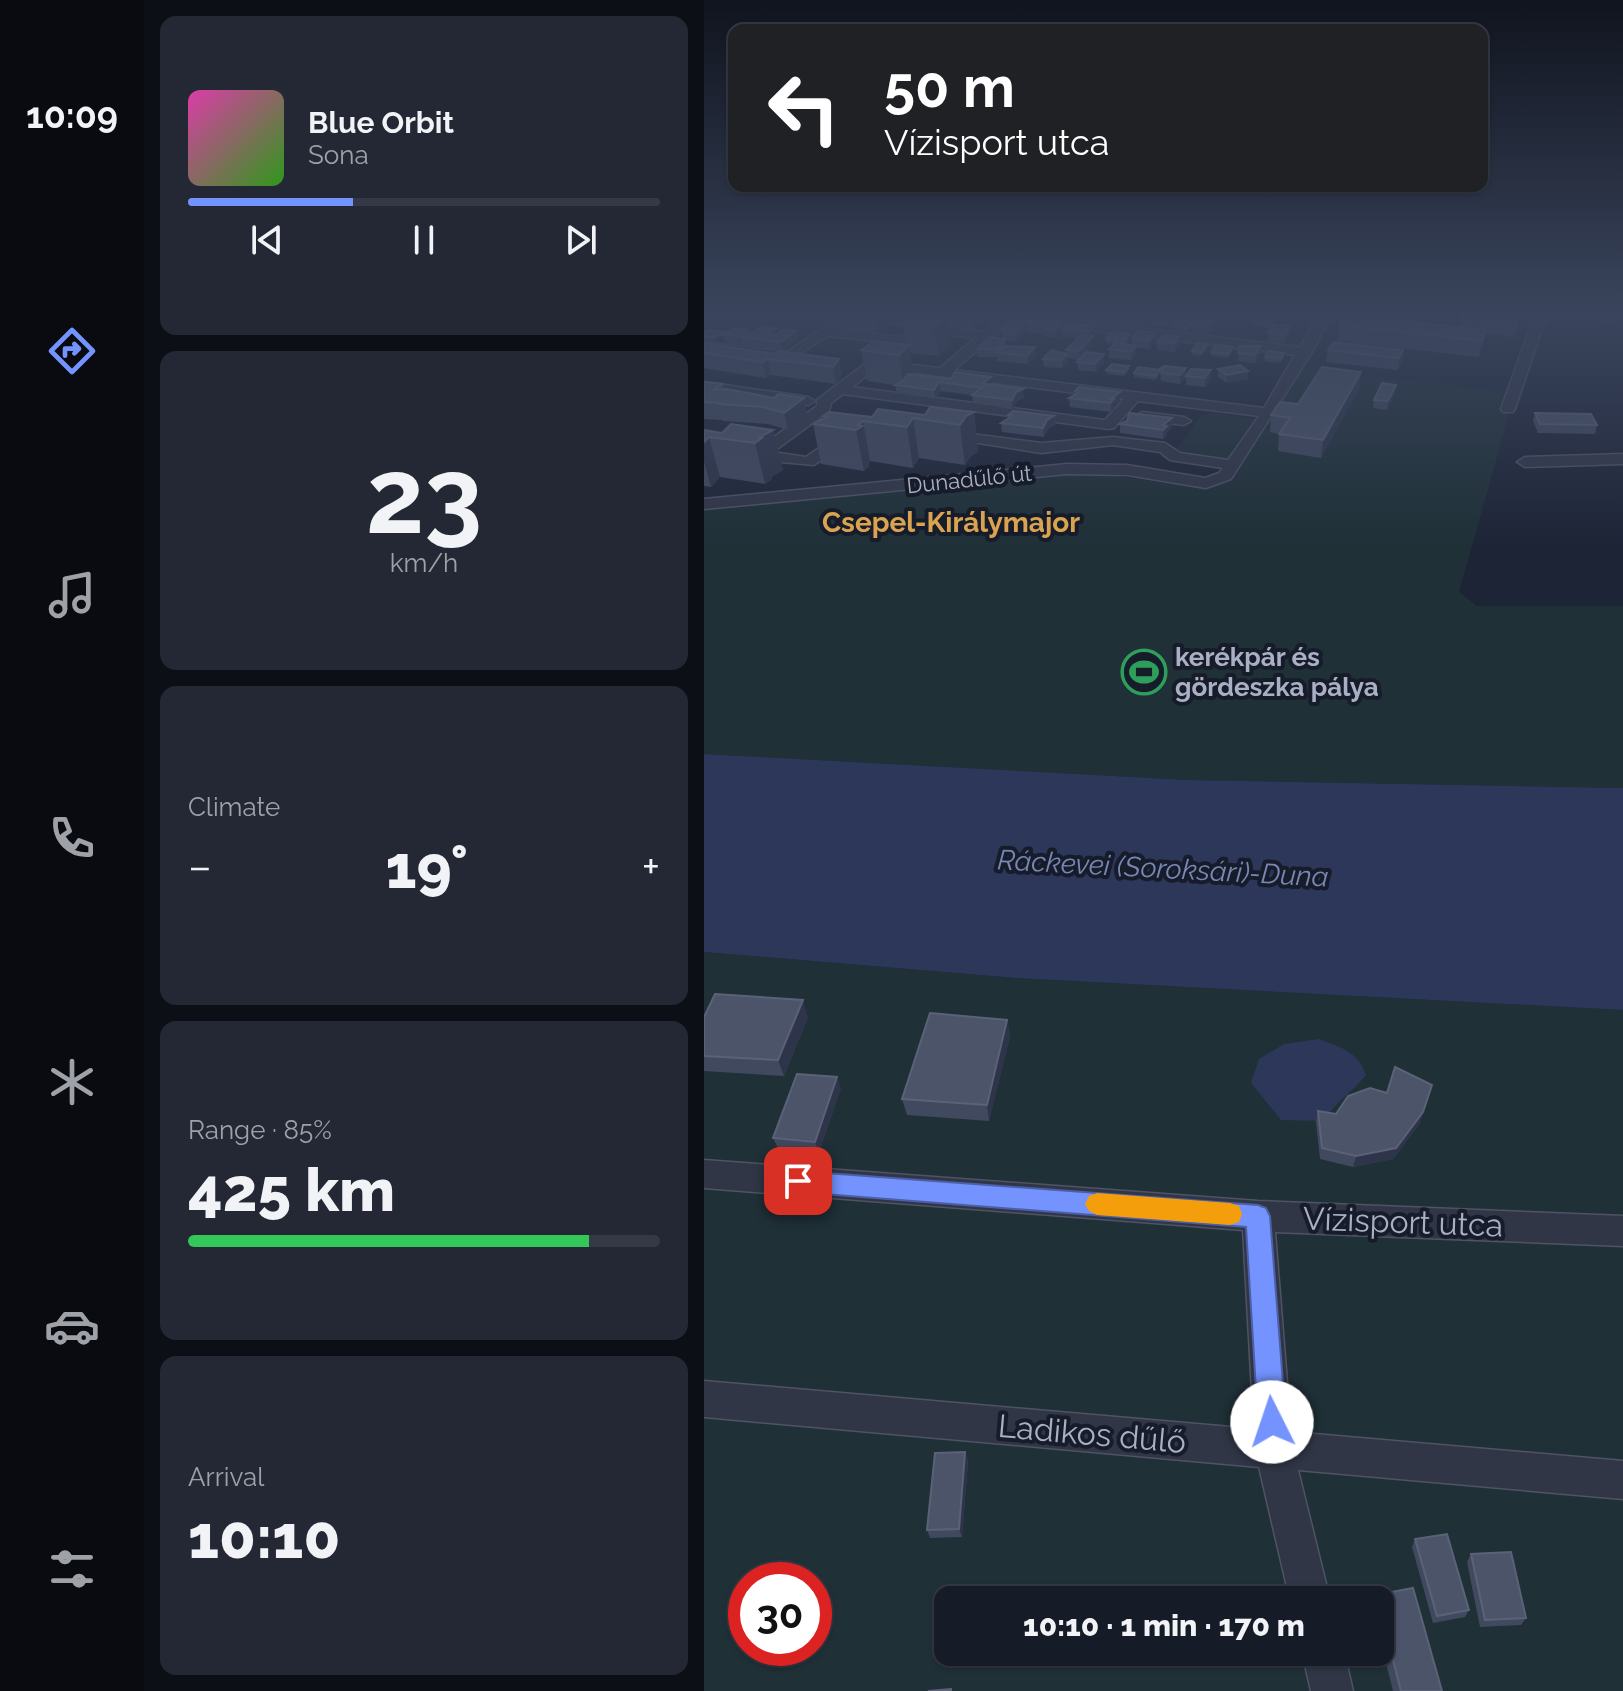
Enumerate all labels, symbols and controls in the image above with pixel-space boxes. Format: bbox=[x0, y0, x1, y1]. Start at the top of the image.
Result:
text: 50 m bbox=[884, 54, 1015, 120]
icon: left bbox=[752, 56, 856, 160]
text: 10:09 bbox=[26, 94, 118, 136]
text: Blue Orbit bbox=[308, 105, 454, 140]
text: Vízisport utca bbox=[884, 121, 1109, 163]
text: Sona bbox=[308, 140, 369, 170]
icon: previous bbox=[245, 218, 289, 262]
icon: pause bbox=[402, 218, 446, 262]
icon: next bbox=[559, 218, 603, 262]
icon: directions bbox=[44, 323, 100, 379]
text: 23 bbox=[366, 435, 482, 557]
street label: Dunadűlő út bbox=[905, 459, 1033, 498]
district label: Csepel-Királymajor bbox=[822, 506, 1080, 539]
text: km/h bbox=[390, 548, 458, 578]
icon: music bbox=[44, 567, 100, 623]
place label: kerékpár és gördeszka pálya bbox=[1175, 642, 1379, 702]
sports icon: kerékpár és gördeszka pálya bbox=[1120, 648, 1168, 696]
text: Climate bbox=[188, 792, 280, 822]
icon: phone bbox=[44, 810, 100, 866]
text: 19° bbox=[386, 832, 468, 902]
text: − bbox=[188, 841, 212, 892]
text: + bbox=[642, 841, 660, 892]
water label: Ráckevei (Soroksári)-Duna bbox=[997, 843, 1329, 894]
icon: climate bbox=[44, 1054, 100, 1110]
text: Range · 85% bbox=[188, 1115, 332, 1145]
pin bbox=[764, 1147, 832, 1215]
text: 425 km bbox=[188, 1155, 395, 1225]
icon: arrive bbox=[776, 1159, 820, 1203]
street label: Vízisport utca bbox=[1302, 1200, 1504, 1243]
icon: car bbox=[44, 1298, 100, 1354]
position arrow bbox=[1230, 1380, 1314, 1464]
street label: Ladikos dűlő bbox=[997, 1407, 1187, 1460]
text: Arrival bbox=[188, 1462, 264, 1492]
text: 10:10 bbox=[188, 1502, 340, 1572]
icon: filters bbox=[44, 1541, 100, 1597]
speed limit sign: 30 bbox=[728, 1562, 832, 1666]
text: 10:10 · 1 min · 170 m bbox=[1023, 1608, 1305, 1643]

